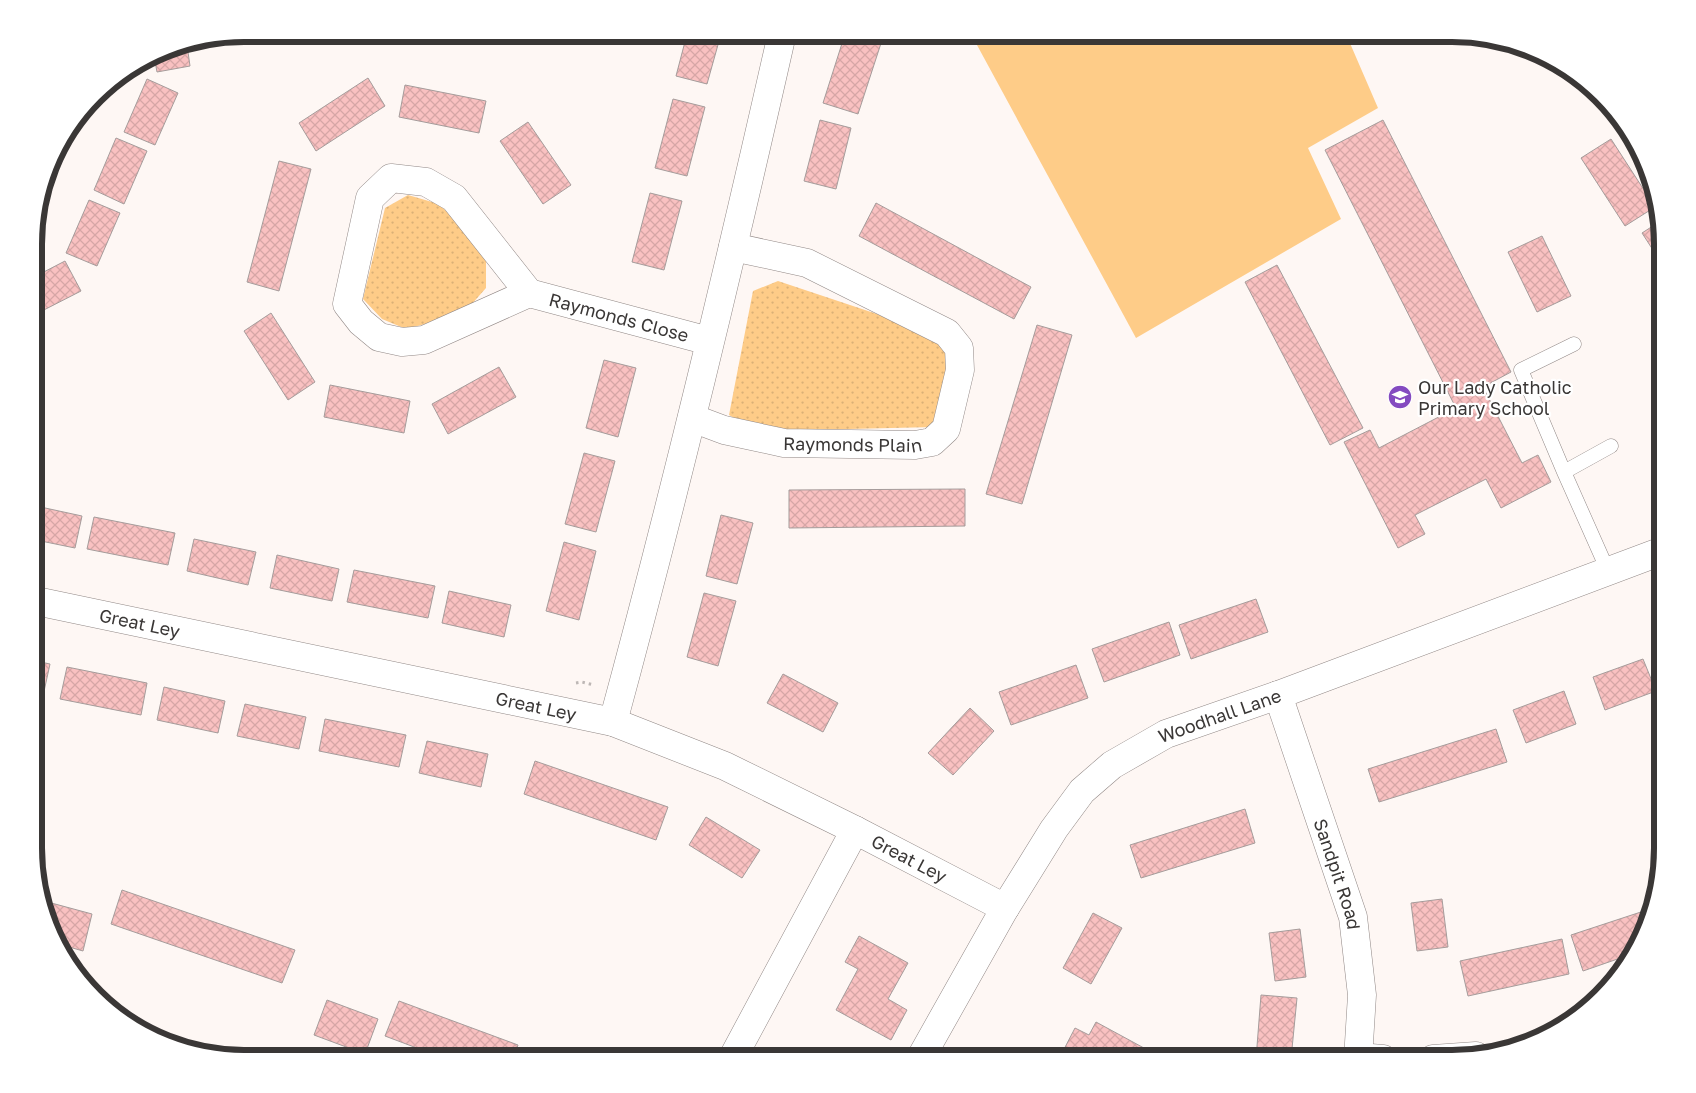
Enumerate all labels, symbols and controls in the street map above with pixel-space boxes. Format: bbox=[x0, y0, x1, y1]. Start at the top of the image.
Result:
street label: Raymonds Close bbox=[547, 288, 691, 346]
place label: Our Lady Catholic Primary School bbox=[1418, 376, 1572, 419]
school or university icon: Our Lady Catholic Primary School bbox=[1387, 384, 1413, 410]
street label: Raymonds Plain bbox=[783, 432, 924, 457]
street label: Great Ley bbox=[97, 604, 182, 642]
street label: Woodhall Lane bbox=[1155, 684, 1284, 747]
street label: Great Ley bbox=[494, 687, 578, 725]
street label: Sandpit Road bbox=[1310, 816, 1365, 931]
street label: Great Ley bbox=[868, 830, 951, 887]

